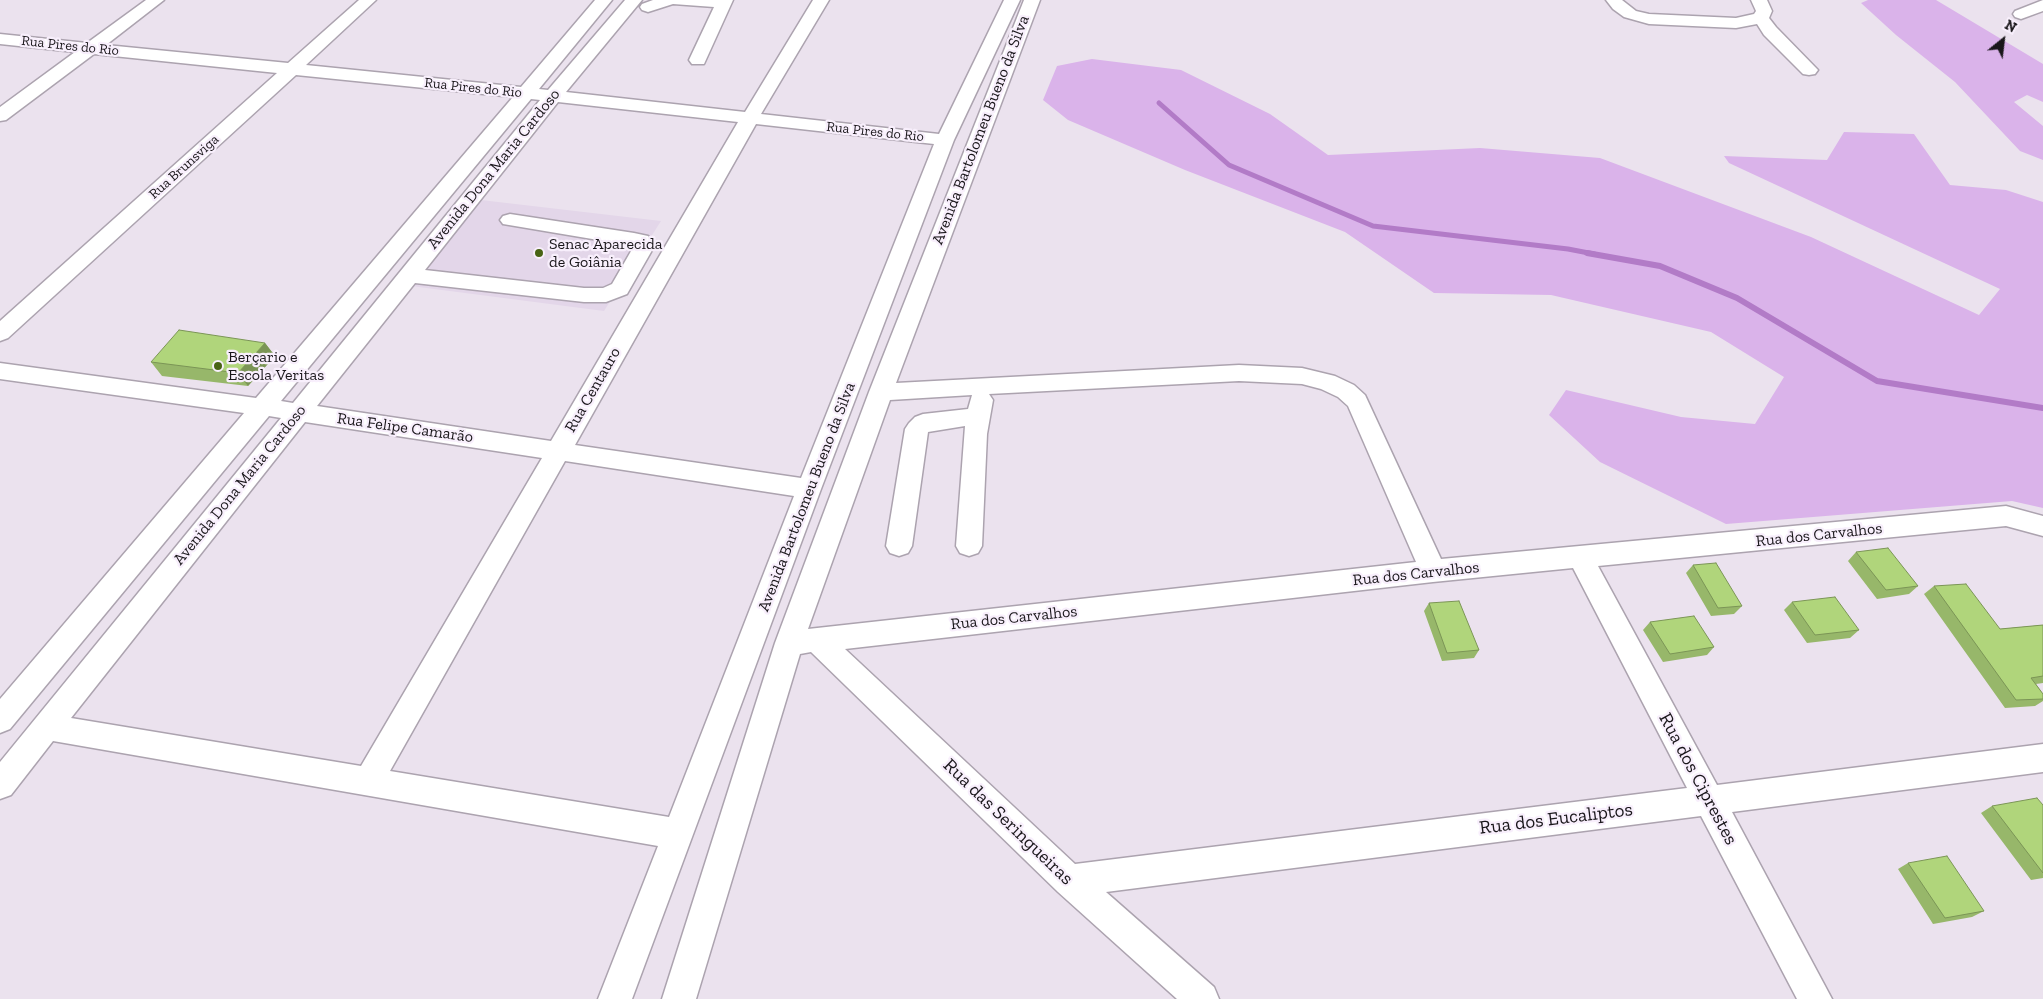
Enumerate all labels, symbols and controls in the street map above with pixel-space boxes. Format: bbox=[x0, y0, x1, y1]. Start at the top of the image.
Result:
street label: Avenida Bartolomeu Bueno da Silva bbox=[928, 13, 1034, 247]
north arrow bbox=[1978, 15, 2028, 65]
text: N bbox=[2002, 16, 2019, 36]
street label: Rua Pires do Rio bbox=[20, 33, 120, 59]
street label: Rua Pires do Rio bbox=[423, 75, 523, 101]
street label: Avenida Dona Maria Cardoso bbox=[424, 85, 564, 253]
street label: Rua Pires do Rio bbox=[825, 119, 925, 145]
street label: Rua Brunsviga bbox=[146, 131, 222, 203]
place label: Senac Aparecida de Goiânia bbox=[549, 234, 662, 272]
marker: Senac Aparecida de Goiânia bbox=[533, 247, 545, 259]
street label: Rua Centauro bbox=[561, 344, 625, 436]
place label: Berçario e Escola Veritas bbox=[228, 347, 324, 385]
marker: Berçario e Escola Veritas bbox=[212, 360, 224, 372]
street label: Avenida Bartolomeu Bueno da Silva bbox=[754, 380, 860, 614]
street label: Avenida Dona Maria Cardoso bbox=[170, 401, 310, 569]
street label: Rua Felipe Camarão bbox=[336, 409, 474, 447]
street label: Rua dos Carvalhos bbox=[1755, 519, 1883, 551]
street label: Rua dos Carvalhos bbox=[1352, 558, 1480, 590]
street label: Rua dos Carvalhos bbox=[950, 602, 1078, 634]
street label: Rua dos Ciprestes bbox=[1654, 709, 1742, 849]
street label: Rua das Seringueiras bbox=[938, 754, 1078, 890]
street label: Rua dos Eucaliptos bbox=[1478, 798, 1634, 840]

